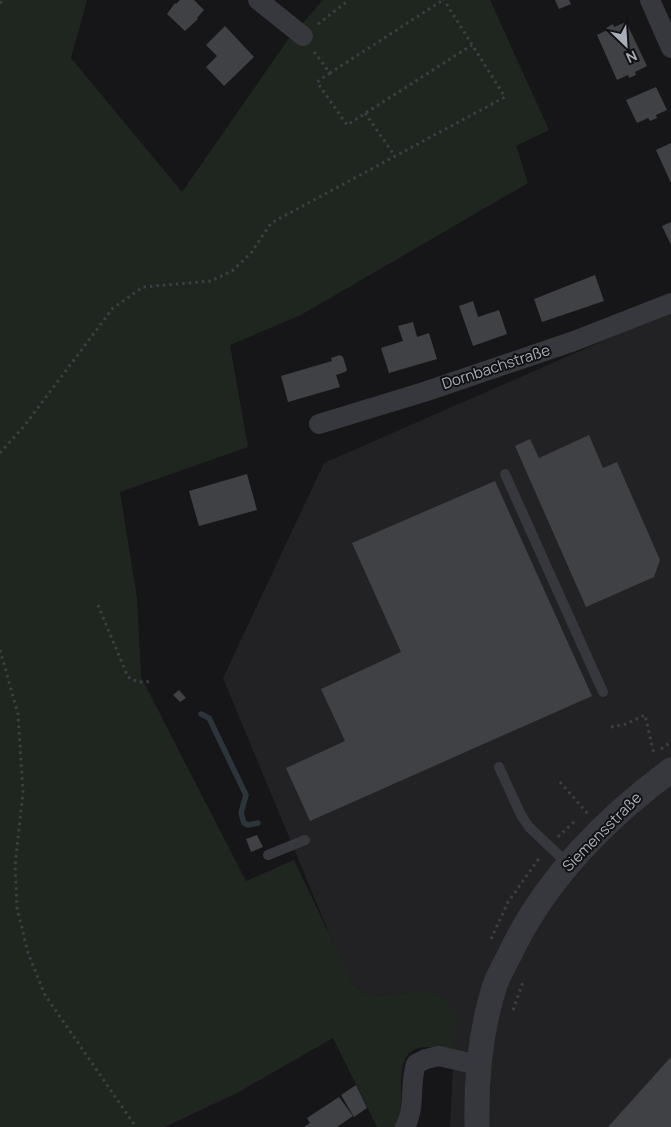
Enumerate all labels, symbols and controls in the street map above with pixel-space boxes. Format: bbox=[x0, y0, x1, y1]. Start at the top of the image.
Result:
north arrow bbox=[601, 20, 651, 70]
text: N bbox=[623, 46, 640, 68]
street label: Dornbachstraße bbox=[439, 339, 553, 394]
street label: Siemensstraße bbox=[557, 787, 646, 876]

